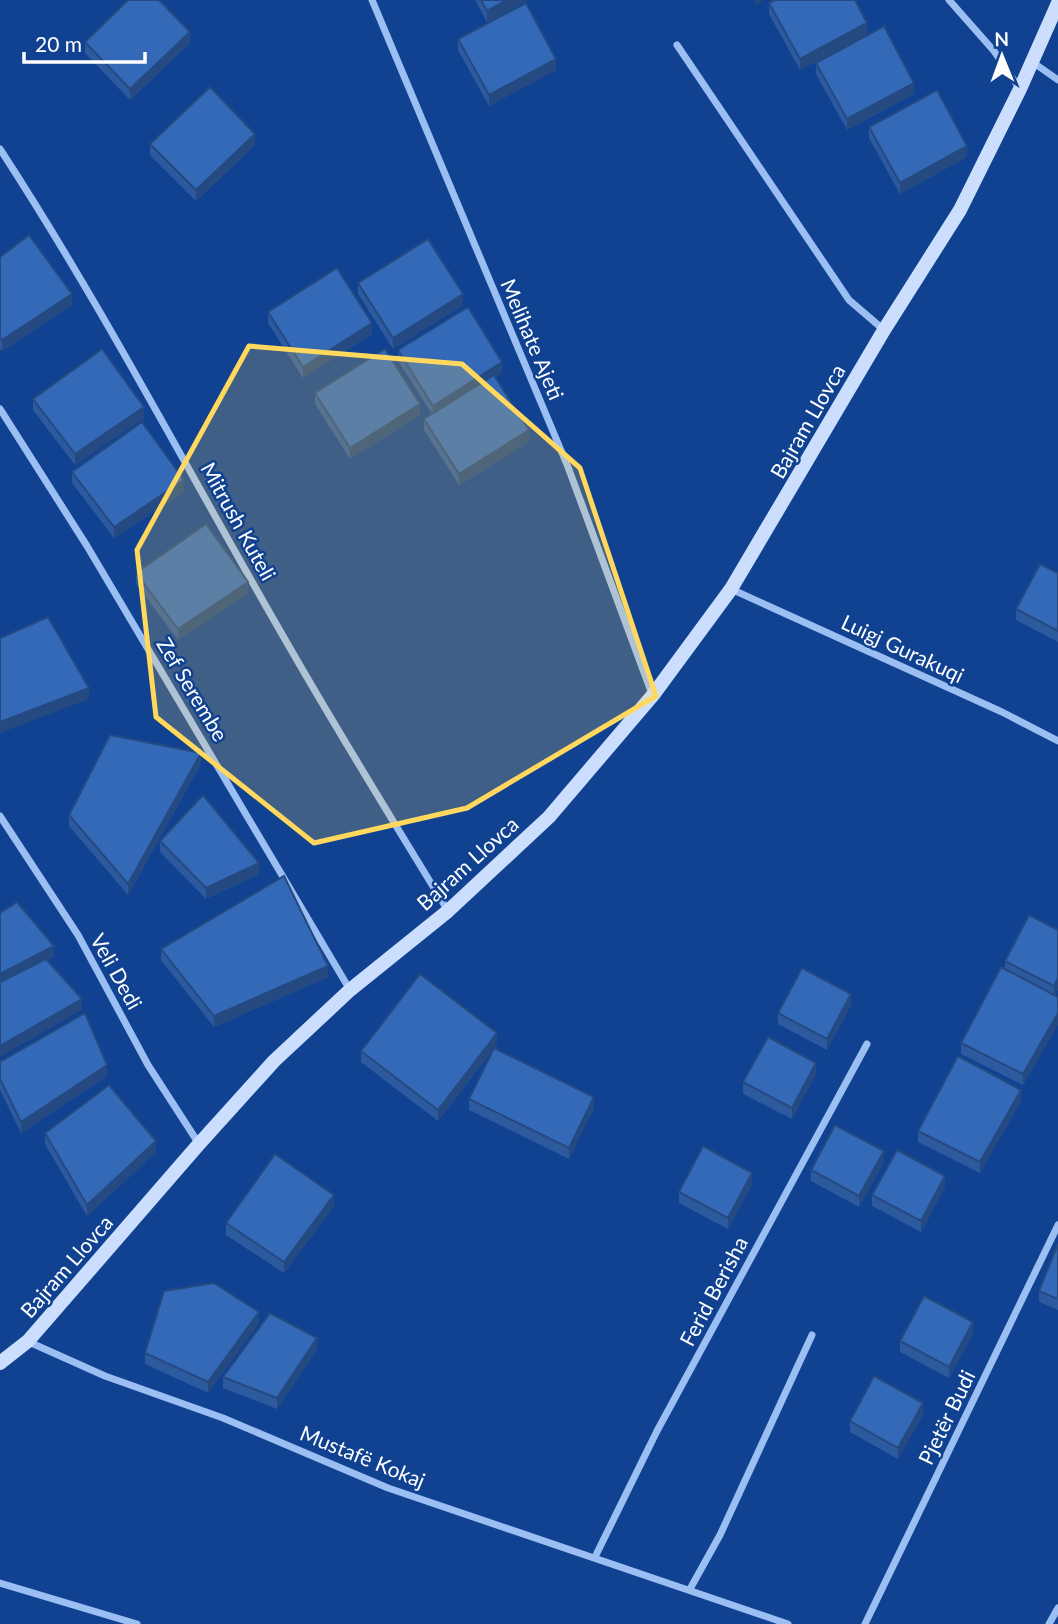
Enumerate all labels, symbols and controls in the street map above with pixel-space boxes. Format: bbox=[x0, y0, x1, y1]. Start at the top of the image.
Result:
scale bar bbox=[24, 21, 145, 65]
north arrow bbox=[967, 21, 1037, 91]
text: N bbox=[994, 27, 1009, 50]
text: 20 m bbox=[35, 31, 82, 56]
street label: Melihate Ajeti bbox=[496, 275, 570, 403]
street label: Bajram Llovca bbox=[764, 359, 850, 483]
street label: Mitrush Kuteli bbox=[196, 458, 282, 584]
street label: Luigj Gurakuqi bbox=[838, 609, 968, 687]
street label: Zef Serembe bbox=[152, 633, 234, 745]
street label: Bajram Llovca bbox=[411, 811, 523, 915]
street label: Veli Dedi bbox=[86, 929, 148, 1013]
street label: Bajram Llovca bbox=[15, 1210, 117, 1322]
street label: Ferid Berisha bbox=[674, 1232, 752, 1350]
street label: Pjetër Budi bbox=[912, 1366, 980, 1468]
street label: Mustafë Kokaj bbox=[297, 1420, 429, 1492]

